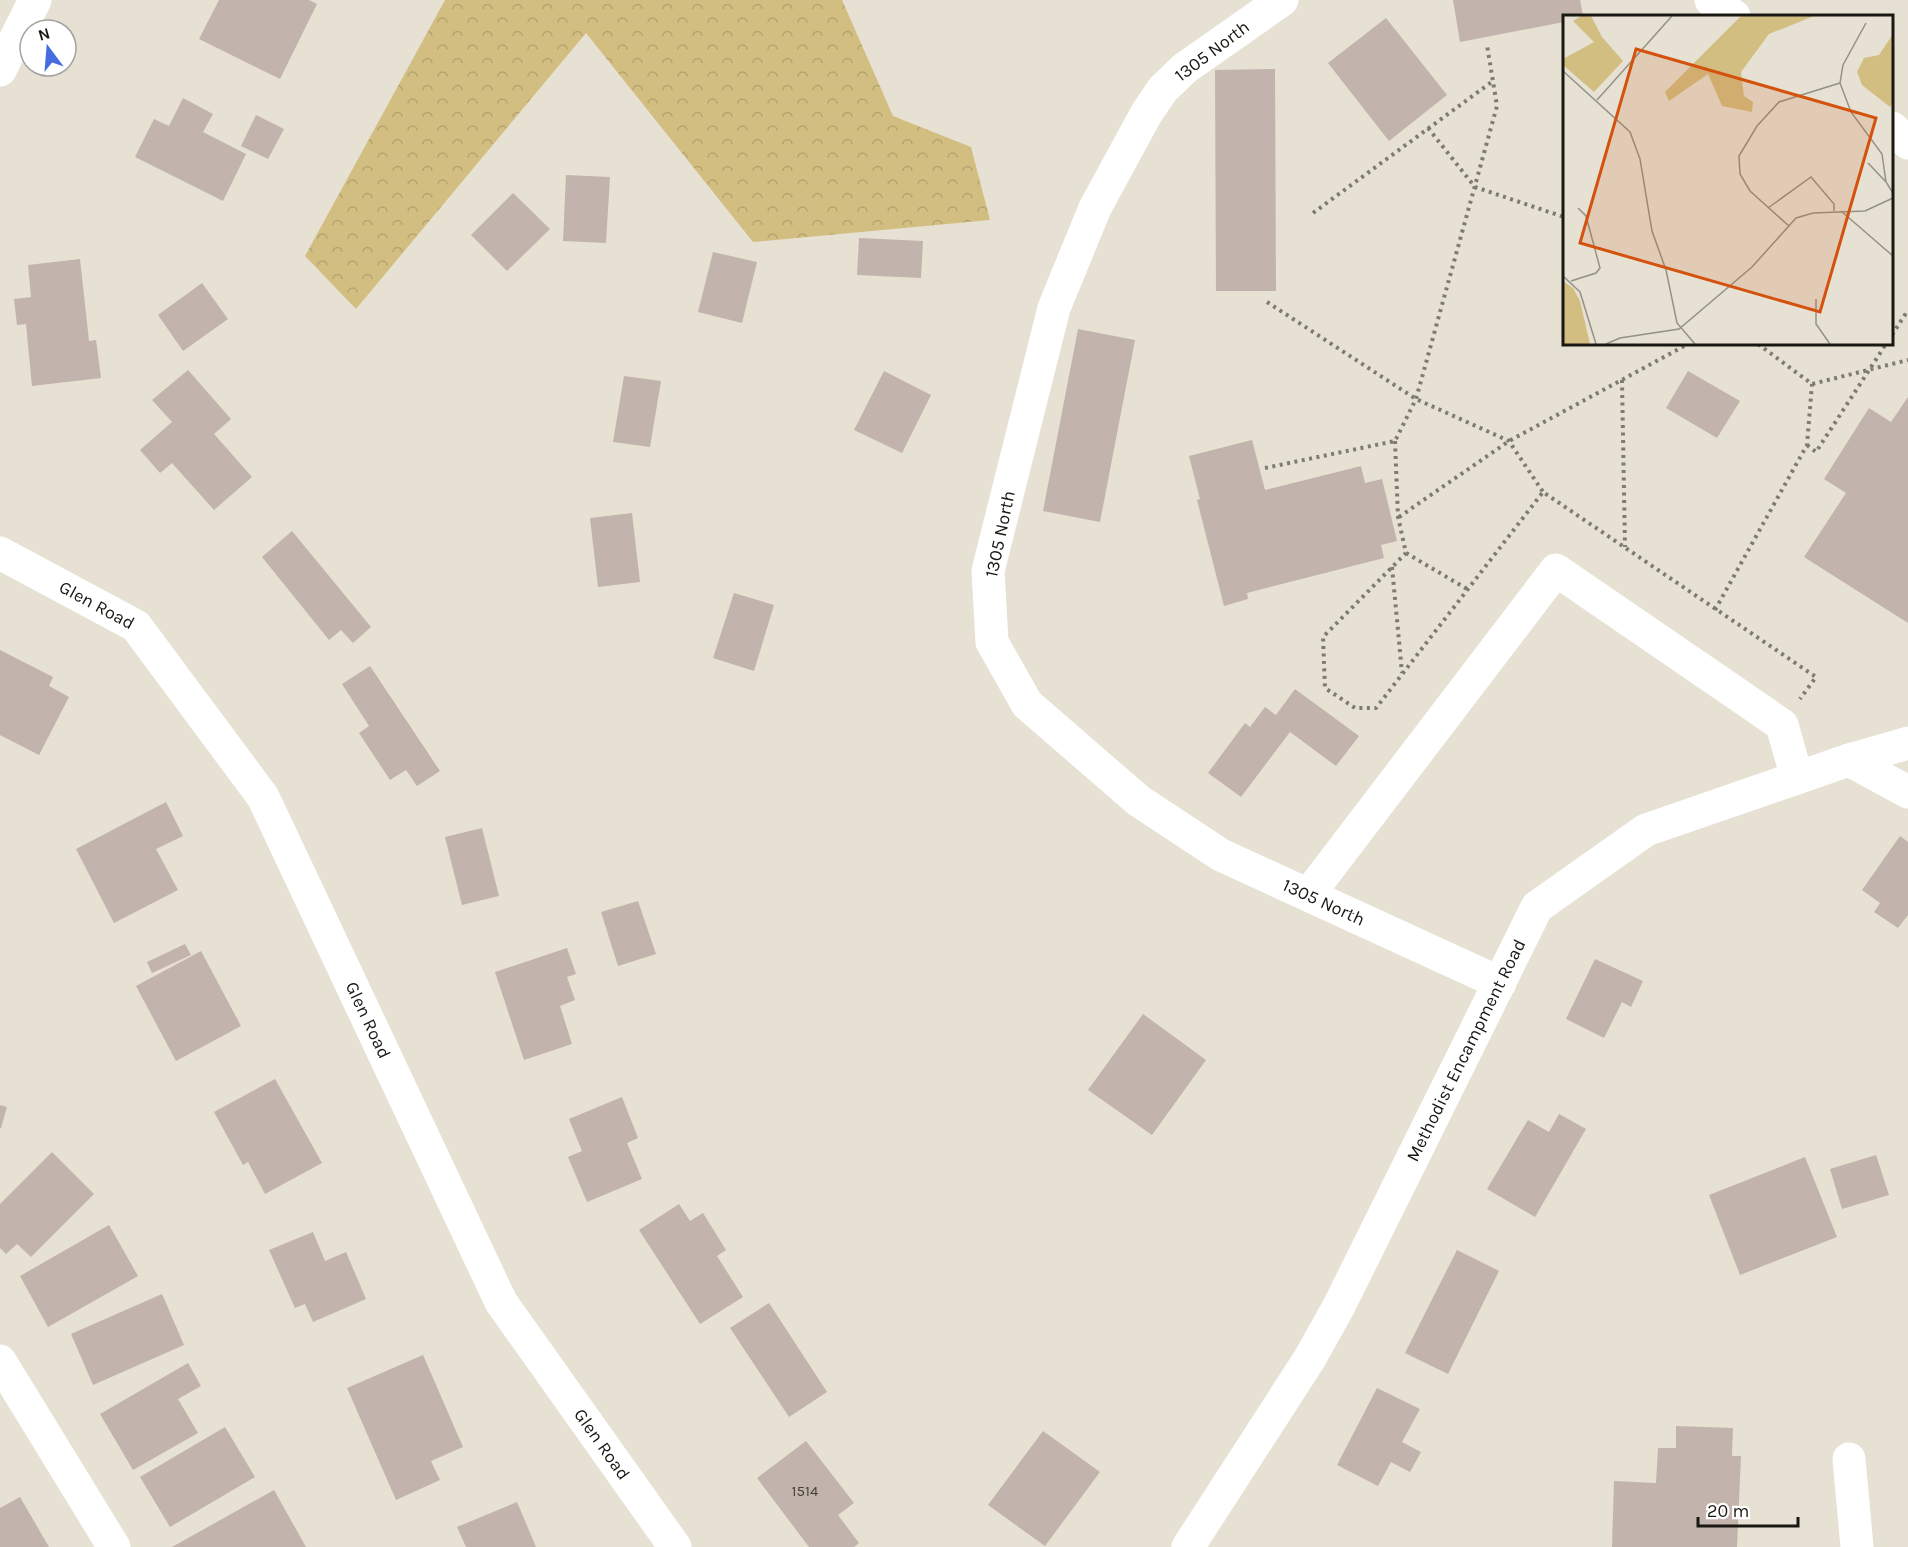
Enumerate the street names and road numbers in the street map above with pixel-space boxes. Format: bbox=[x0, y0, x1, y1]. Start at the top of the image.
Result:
street label: 1305 North bbox=[1170, 16, 1254, 86]
street label: 1305 North bbox=[980, 489, 1020, 579]
street label: Glen Road bbox=[55, 576, 138, 634]
street label: 1305 North bbox=[1279, 874, 1368, 931]
street label: Methodist Encampment Road bbox=[1401, 935, 1530, 1165]
street label: Glen Road bbox=[341, 978, 396, 1062]
street label: Glen Road bbox=[569, 1404, 635, 1484]

